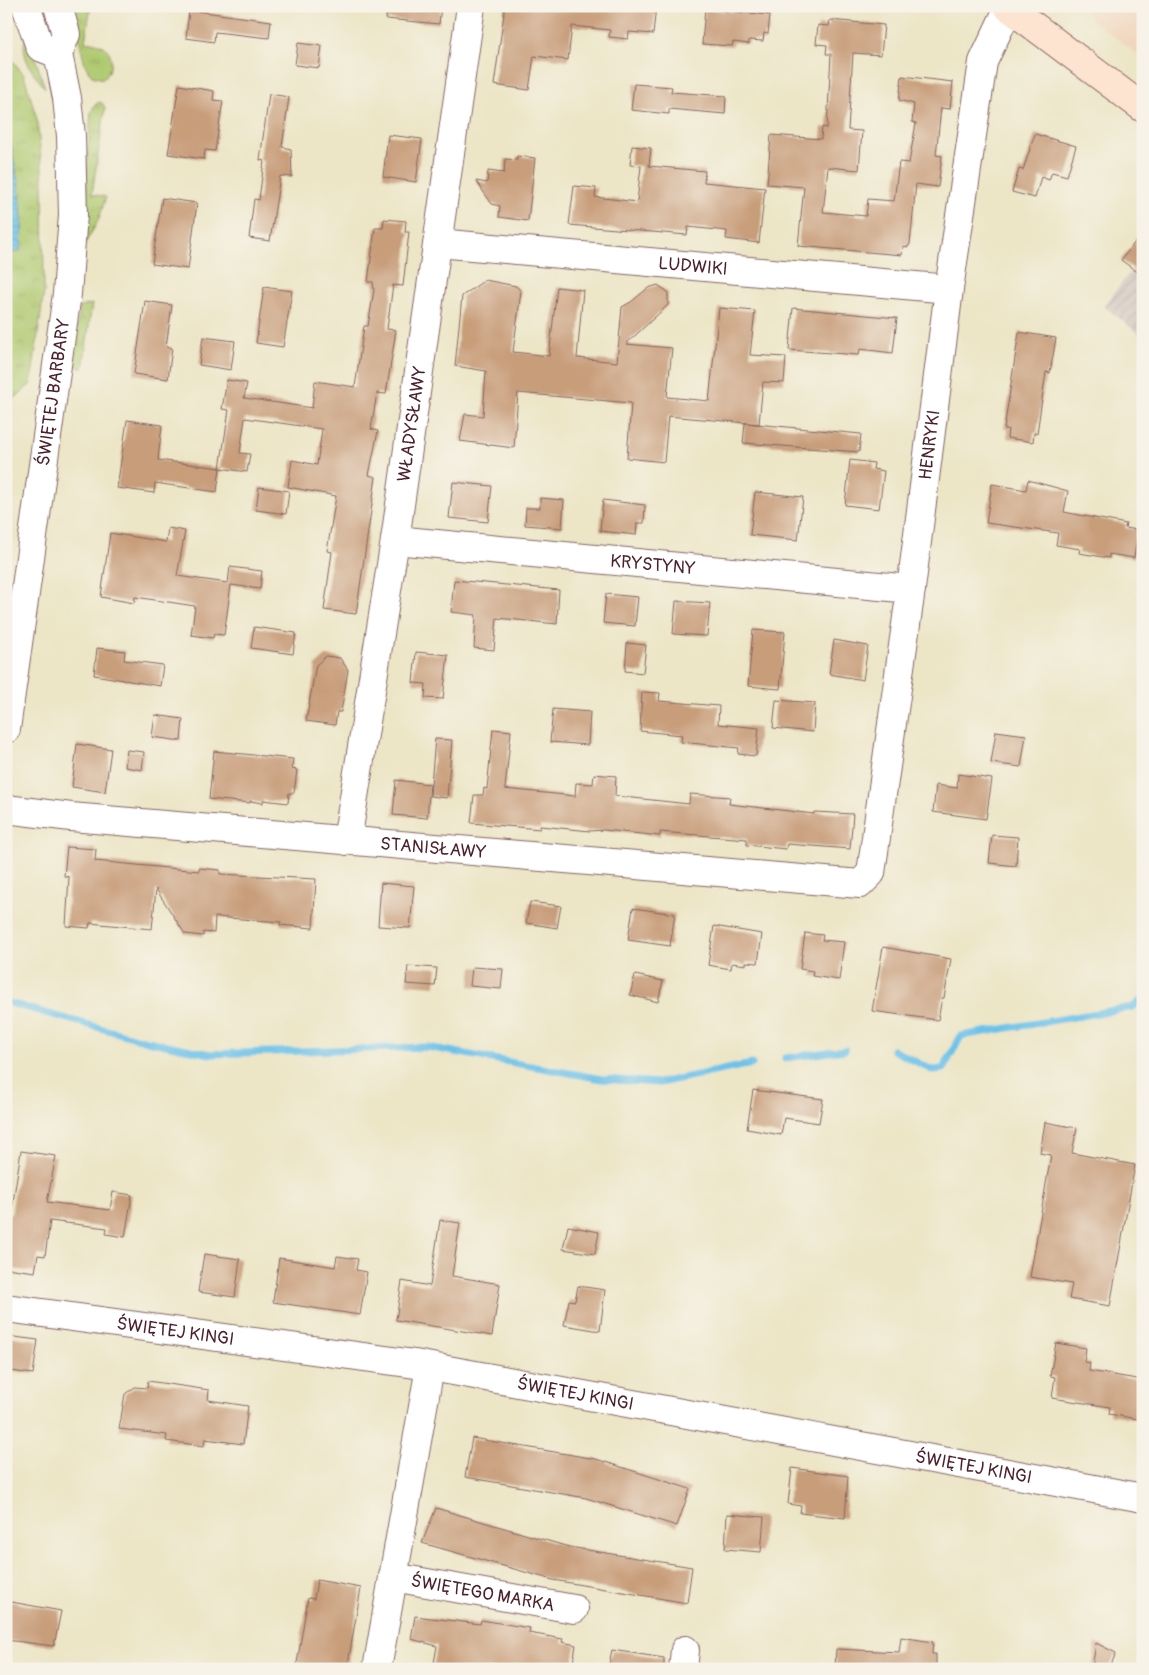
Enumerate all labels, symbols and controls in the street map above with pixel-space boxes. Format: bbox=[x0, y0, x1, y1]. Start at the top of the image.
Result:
street label: LUDWIKI bbox=[657, 252, 729, 281]
street label: ŚWIĘTEJ BARBARY bbox=[32, 317, 75, 467]
street label: WŁADYSŁAWY bbox=[392, 364, 432, 483]
street label: HENRYKI bbox=[914, 409, 946, 481]
street label: KRYSTYNY bbox=[609, 549, 697, 581]
street label: STANISŁAWY bbox=[379, 832, 488, 864]
street label: ŚWIĘTEJ KINGI bbox=[115, 1312, 235, 1351]
street label: ŚWIĘTEJ KINGI bbox=[515, 1372, 636, 1416]
street label: ŚWIĘTEJ KINGI bbox=[913, 1445, 1034, 1489]
street label: ŚWIĘTEGO MARKA bbox=[409, 1569, 556, 1617]

